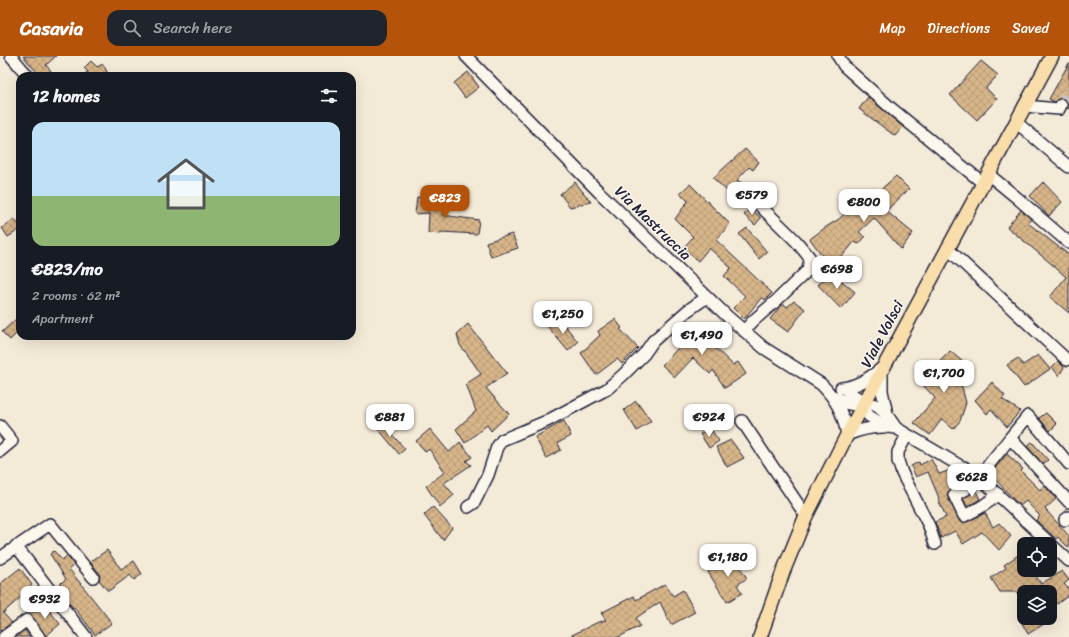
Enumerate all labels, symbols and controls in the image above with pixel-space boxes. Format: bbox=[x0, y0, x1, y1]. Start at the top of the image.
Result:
search box bbox=[107, 10, 387, 46]
text: Casavia bbox=[20, 12, 83, 45]
text: Search here bbox=[153, 15, 232, 41]
text: Map bbox=[879, 16, 905, 41]
text: Directions bbox=[927, 16, 990, 41]
text: Saved bbox=[1012, 16, 1049, 41]
icon: search bbox=[121, 17, 143, 39]
text: 12 homes bbox=[32, 81, 100, 111]
icon: filters bbox=[318, 85, 340, 107]
icon: home bbox=[150, 148, 222, 220]
street label: Via Mastruccia bbox=[608, 179, 698, 267]
pin: €579 bbox=[728, 182, 776, 216]
text: €579 bbox=[736, 183, 768, 206]
pin: €823 bbox=[421, 185, 469, 219]
text: €823 bbox=[429, 186, 461, 209]
pin: €800 bbox=[840, 189, 888, 223]
text: €800 bbox=[848, 190, 880, 213]
text: €823/mo bbox=[32, 254, 103, 284]
pin: €698 bbox=[813, 256, 861, 290]
text: €698 bbox=[821, 257, 853, 280]
text: 2 rooms · 62 m² bbox=[32, 284, 120, 307]
street label: Viale Volsci bbox=[853, 295, 911, 372]
pin: €1,250 bbox=[530, 301, 596, 335]
text: €1,250 bbox=[542, 302, 584, 325]
text: Apartment bbox=[32, 307, 93, 330]
pin: €1,490 bbox=[669, 322, 735, 356]
text: €1,490 bbox=[681, 323, 723, 346]
pin: €1,700 bbox=[911, 360, 977, 394]
text: €1,700 bbox=[923, 361, 965, 384]
pin: €881 bbox=[366, 404, 414, 438]
pin: €924 bbox=[685, 404, 733, 438]
text: €881 bbox=[375, 405, 405, 428]
text: €924 bbox=[693, 405, 725, 428]
pin: €628 bbox=[948, 464, 996, 498]
text: €628 bbox=[956, 465, 988, 488]
map controls bbox=[1017, 537, 1057, 625]
button: locate bbox=[1017, 537, 1057, 577]
pin: €1,180 bbox=[695, 544, 761, 578]
text: €1,180 bbox=[708, 545, 748, 568]
button: layers bbox=[1017, 585, 1057, 625]
pin: €932 bbox=[21, 586, 69, 620]
text: €932 bbox=[29, 587, 61, 610]

